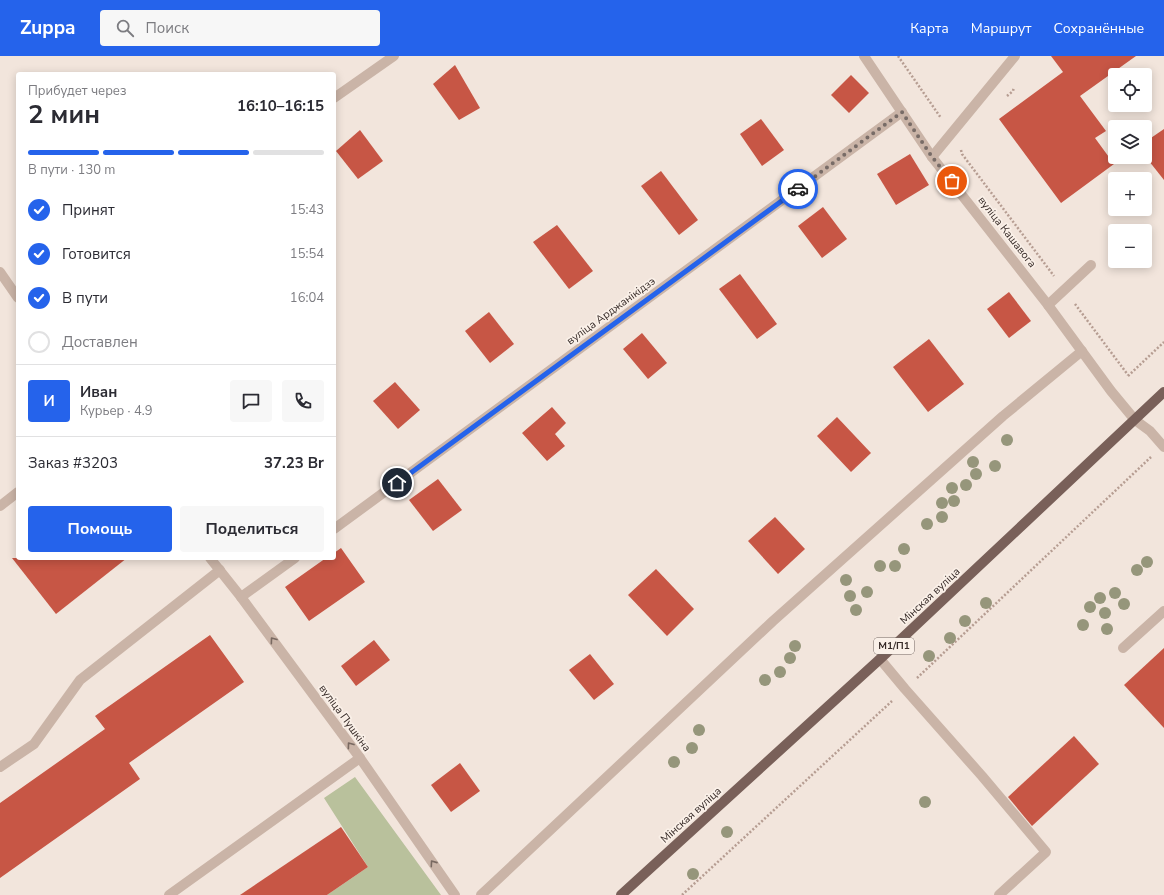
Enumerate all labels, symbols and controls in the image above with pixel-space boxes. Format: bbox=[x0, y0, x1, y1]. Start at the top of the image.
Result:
search box bbox=[100, 10, 380, 46]
text: Zuppa bbox=[20, 15, 76, 41]
icon: search bbox=[114, 17, 136, 39]
text: Поиск bbox=[146, 18, 189, 38]
text: Карта bbox=[910, 19, 949, 38]
text: Маршрут bbox=[971, 19, 1032, 38]
text: Сохранённые bbox=[1054, 19, 1144, 38]
map controls bbox=[1108, 68, 1152, 268]
button: locate bbox=[1108, 68, 1152, 112]
text: Прибудет через bbox=[28, 82, 126, 100]
text: 16:10–16:15 bbox=[237, 96, 324, 116]
text: 2 мин bbox=[28, 97, 100, 132]
button: layers bbox=[1108, 120, 1152, 164]
text: В пути · 130 m bbox=[28, 161, 115, 179]
pin bbox=[935, 164, 969, 198]
courier bbox=[778, 169, 818, 209]
icon: bag bbox=[941, 170, 963, 192]
button: + bbox=[1108, 172, 1152, 216]
icon: car bbox=[787, 178, 809, 200]
street label: вуліца Кашавога bbox=[974, 193, 1040, 271]
icon: check bbox=[28, 199, 50, 221]
text: Принят bbox=[62, 200, 115, 220]
text: 15:43 bbox=[290, 201, 324, 219]
button: − bbox=[1108, 224, 1152, 268]
icon: check bbox=[28, 243, 50, 265]
text: Готовится bbox=[62, 244, 131, 264]
text: 15:54 bbox=[290, 245, 324, 263]
street label: вуліца Арджанікідзэ bbox=[564, 274, 658, 348]
icon: check bbox=[28, 287, 50, 309]
text: В пути bbox=[62, 288, 108, 308]
text: 16:04 bbox=[290, 289, 324, 307]
text: Доставлен bbox=[62, 332, 138, 352]
button: chat bbox=[230, 380, 272, 422]
button: phone bbox=[282, 380, 324, 422]
text: Иван bbox=[80, 382, 117, 402]
text: И bbox=[43, 391, 55, 411]
text: Курьер · 4.9 bbox=[80, 402, 153, 420]
text: Заказ #3203 bbox=[28, 453, 118, 473]
text: 37.23 Br bbox=[264, 453, 324, 473]
pin bbox=[380, 466, 414, 500]
icon: home bbox=[386, 472, 408, 494]
button: Помощь bbox=[28, 506, 172, 552]
button: Поделиться bbox=[180, 506, 324, 552]
street label: Мінская вуліца bbox=[897, 564, 963, 628]
one-way arrow bbox=[271, 638, 278, 645]
road number: М1/П1 bbox=[874, 638, 914, 654]
street label: вуліца Пушкіна bbox=[316, 681, 374, 755]
one-way arrow bbox=[348, 742, 355, 749]
street label: Мінская вуліца bbox=[657, 784, 725, 846]
one-way arrow bbox=[430, 860, 438, 867]

